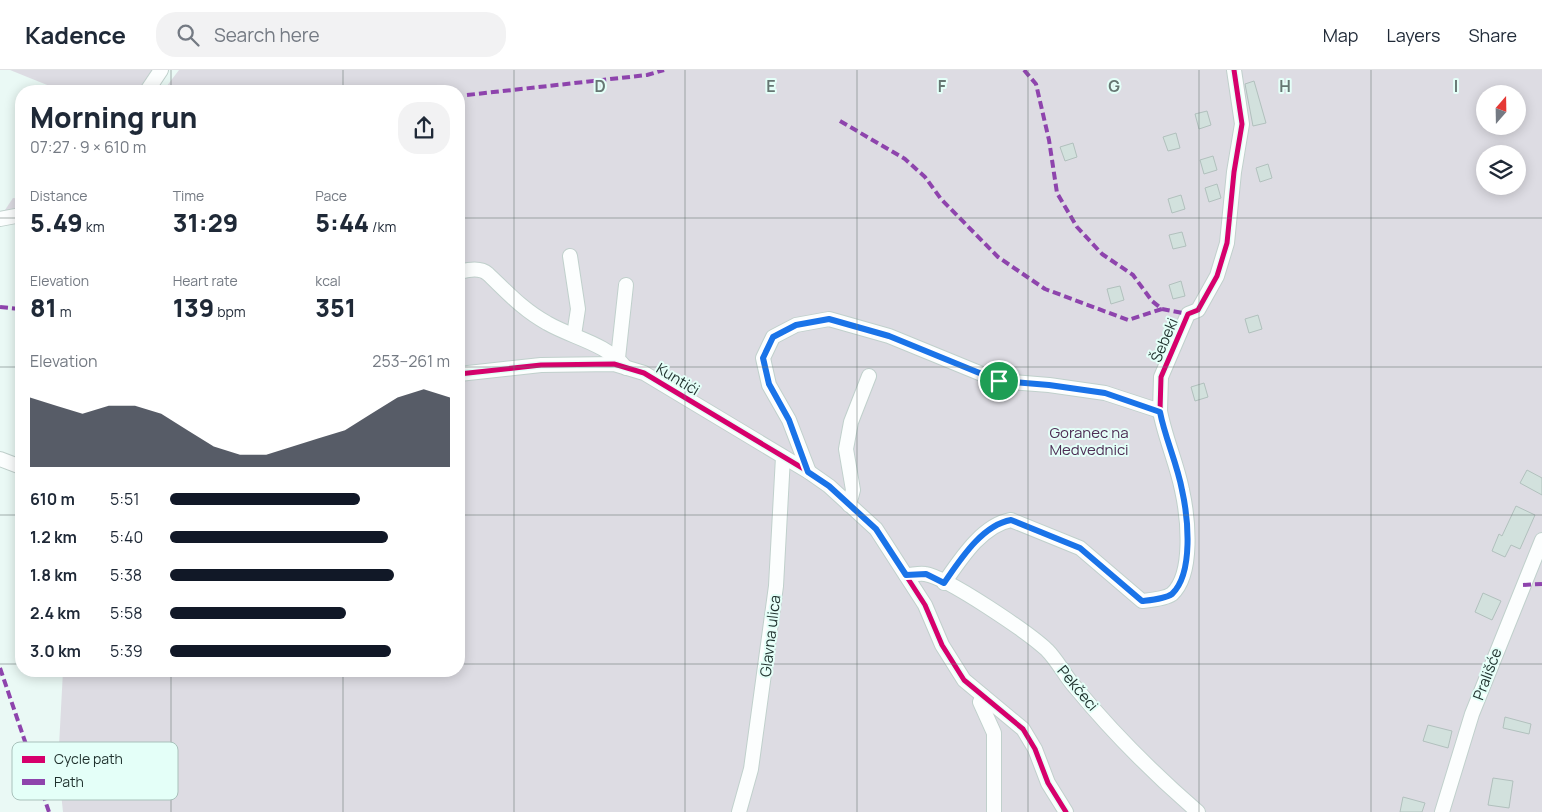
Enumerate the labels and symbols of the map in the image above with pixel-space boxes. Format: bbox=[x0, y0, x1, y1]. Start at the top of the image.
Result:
text: D bbox=[594, 75, 606, 97]
text: E bbox=[766, 75, 776, 97]
text: F bbox=[938, 75, 947, 97]
text: G bbox=[1108, 75, 1120, 97]
text: H bbox=[1279, 75, 1291, 97]
text: I bbox=[1454, 75, 1458, 97]
north arrow bbox=[1476, 85, 1526, 135]
street label: Šebeki bbox=[1145, 314, 1183, 366]
street label: Kuntići bbox=[652, 358, 704, 400]
pin bbox=[978, 360, 1020, 402]
park label: Goranec na Medvednici bbox=[1049, 422, 1129, 460]
street label: Glavna ulica bbox=[755, 594, 785, 678]
street label: Prališće bbox=[1467, 645, 1507, 703]
street label: Pekčeci bbox=[1053, 661, 1103, 715]
legend bbox=[12, 742, 178, 800]
text: Cycle path bbox=[54, 749, 123, 768]
text: Path bbox=[54, 772, 84, 791]

